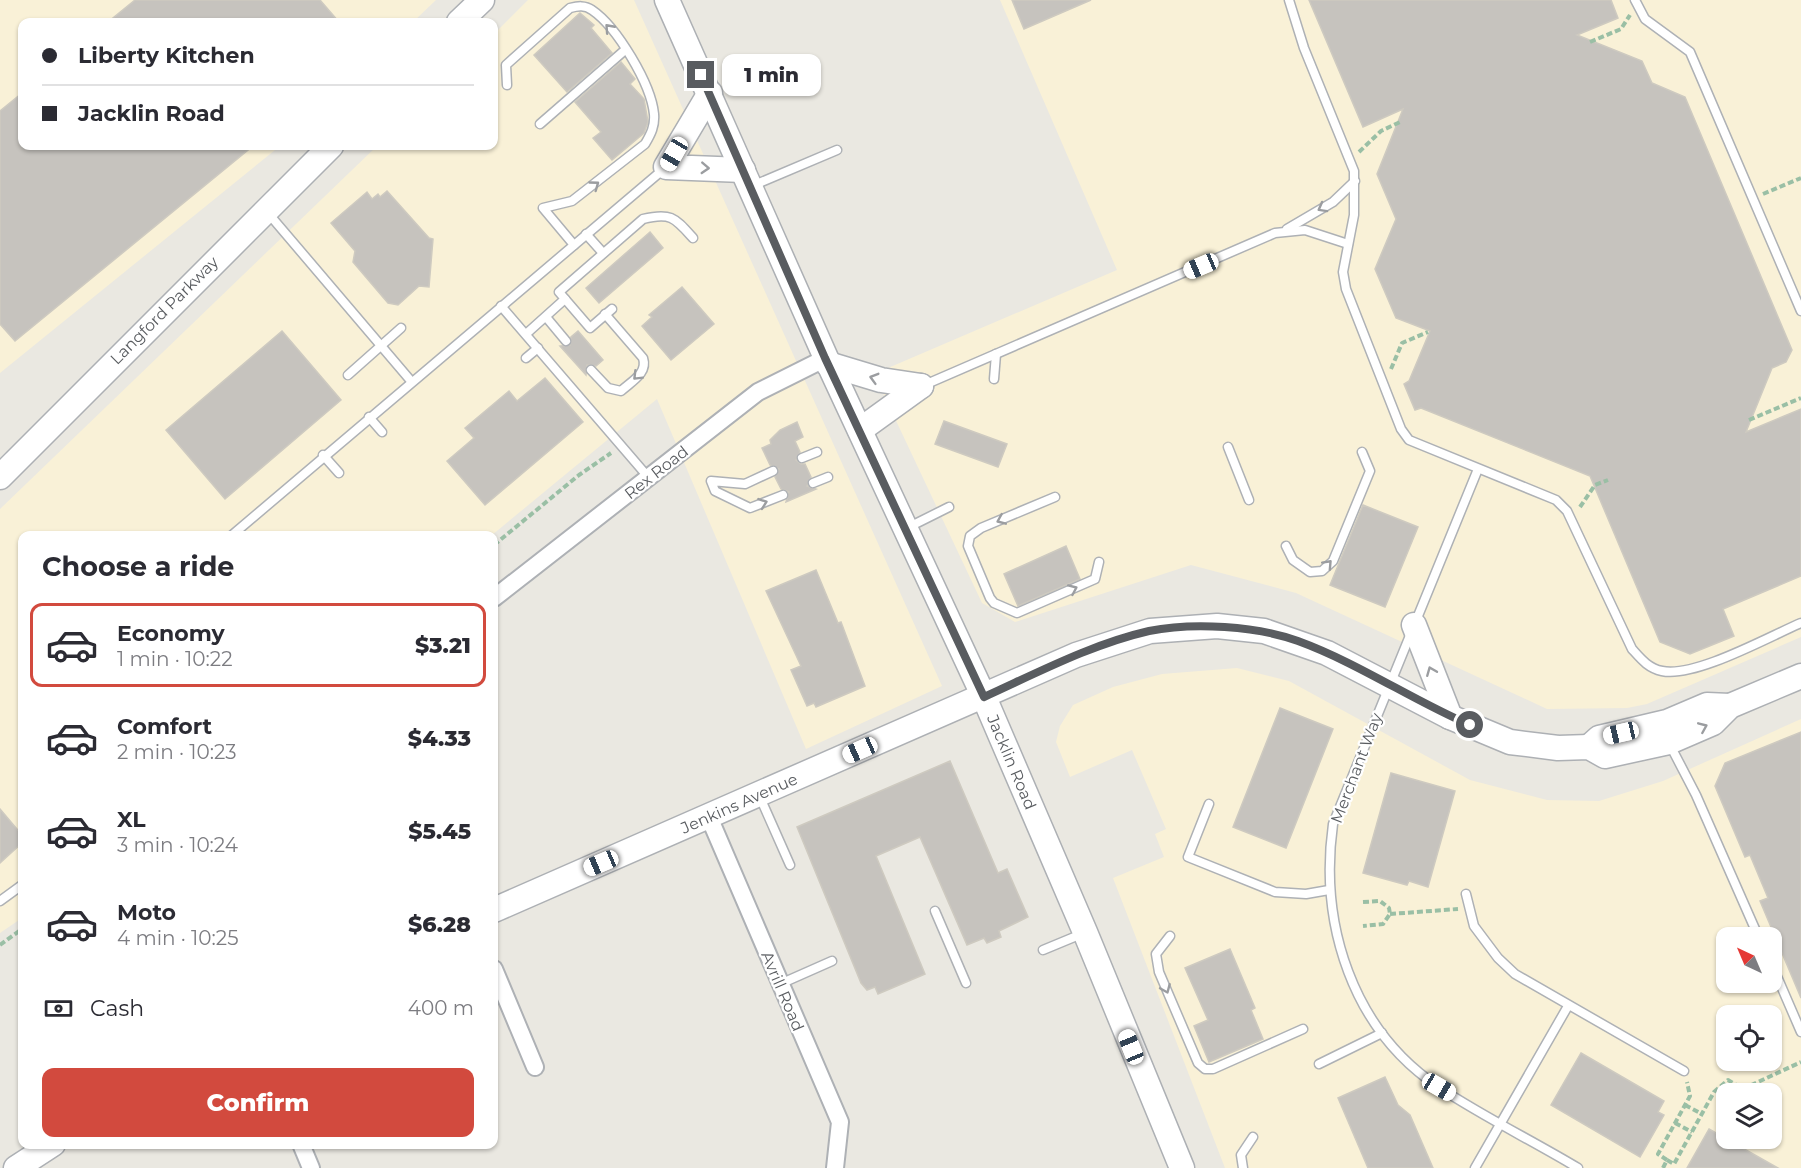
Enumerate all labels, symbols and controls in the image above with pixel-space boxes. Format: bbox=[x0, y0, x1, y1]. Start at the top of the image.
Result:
one-way arrow bbox=[605, 24, 616, 35]
text: Liberty Kitchen bbox=[78, 42, 255, 69]
callout: 1 min bbox=[722, 54, 821, 96]
route end bbox=[687, 61, 714, 88]
text: 1 min bbox=[744, 63, 799, 87]
text: Jacklin Road bbox=[78, 100, 225, 127]
car bbox=[657, 134, 691, 174]
one-way arrow bbox=[700, 161, 709, 174]
one-way arrow bbox=[589, 181, 600, 192]
one-way arrow bbox=[1318, 201, 1328, 212]
car bbox=[1181, 251, 1221, 281]
street label: Langford Parkway bbox=[106, 252, 223, 368]
one-way arrow bbox=[633, 369, 643, 380]
one-way arrow bbox=[869, 372, 879, 385]
street label: Rex Road bbox=[621, 442, 692, 503]
one-way arrow bbox=[757, 497, 768, 510]
one-way arrow bbox=[996, 513, 1007, 525]
text: Choose a ride bbox=[42, 550, 234, 583]
one-way arrow bbox=[1321, 560, 1332, 570]
one-way arrow bbox=[1067, 584, 1078, 596]
icon: car bbox=[45, 618, 99, 672]
text: Economy bbox=[117, 620, 225, 647]
text: $3.21 bbox=[415, 632, 471, 659]
text: 1 min · 10:22 bbox=[117, 647, 233, 671]
one-way arrow bbox=[1426, 666, 1438, 677]
street label: Merchant Way bbox=[1327, 710, 1386, 826]
icon: car bbox=[45, 711, 99, 765]
street label: Jacklin Road bbox=[983, 711, 1040, 813]
route start bbox=[1456, 711, 1483, 738]
text: Comfort bbox=[117, 713, 212, 740]
car bbox=[1601, 720, 1641, 746]
one-way arrow bbox=[1697, 722, 1708, 734]
text: $4.33 bbox=[408, 725, 471, 752]
car bbox=[840, 734, 880, 766]
text: 2 min · 10:23 bbox=[117, 740, 237, 764]
street label: Jenkins Avenue bbox=[677, 769, 800, 838]
icon: car bbox=[45, 804, 99, 858]
text: XL bbox=[117, 806, 146, 833]
text: $5.45 bbox=[408, 818, 471, 845]
text: 3 min · 10:24 bbox=[117, 833, 238, 857]
car bbox=[581, 848, 621, 878]
icon: car bbox=[45, 897, 99, 951]
text: Moto bbox=[117, 899, 176, 926]
text: $6.28 bbox=[408, 911, 471, 938]
text: 4 min · 10:25 bbox=[117, 926, 238, 950]
north arrow bbox=[1716, 927, 1782, 993]
map controls bbox=[1716, 927, 1782, 1149]
street label: Avrill Road bbox=[757, 948, 808, 1034]
one-way arrow bbox=[1159, 982, 1171, 993]
icon: cash bbox=[42, 992, 75, 1025]
text: Cash bbox=[90, 995, 144, 1022]
text: 400 m bbox=[408, 996, 474, 1020]
button: locate bbox=[1716, 1005, 1782, 1071]
car bbox=[1116, 1027, 1146, 1067]
button: Confirm bbox=[42, 1068, 474, 1137]
car bbox=[1419, 1070, 1459, 1104]
button: layers bbox=[1716, 1083, 1782, 1149]

